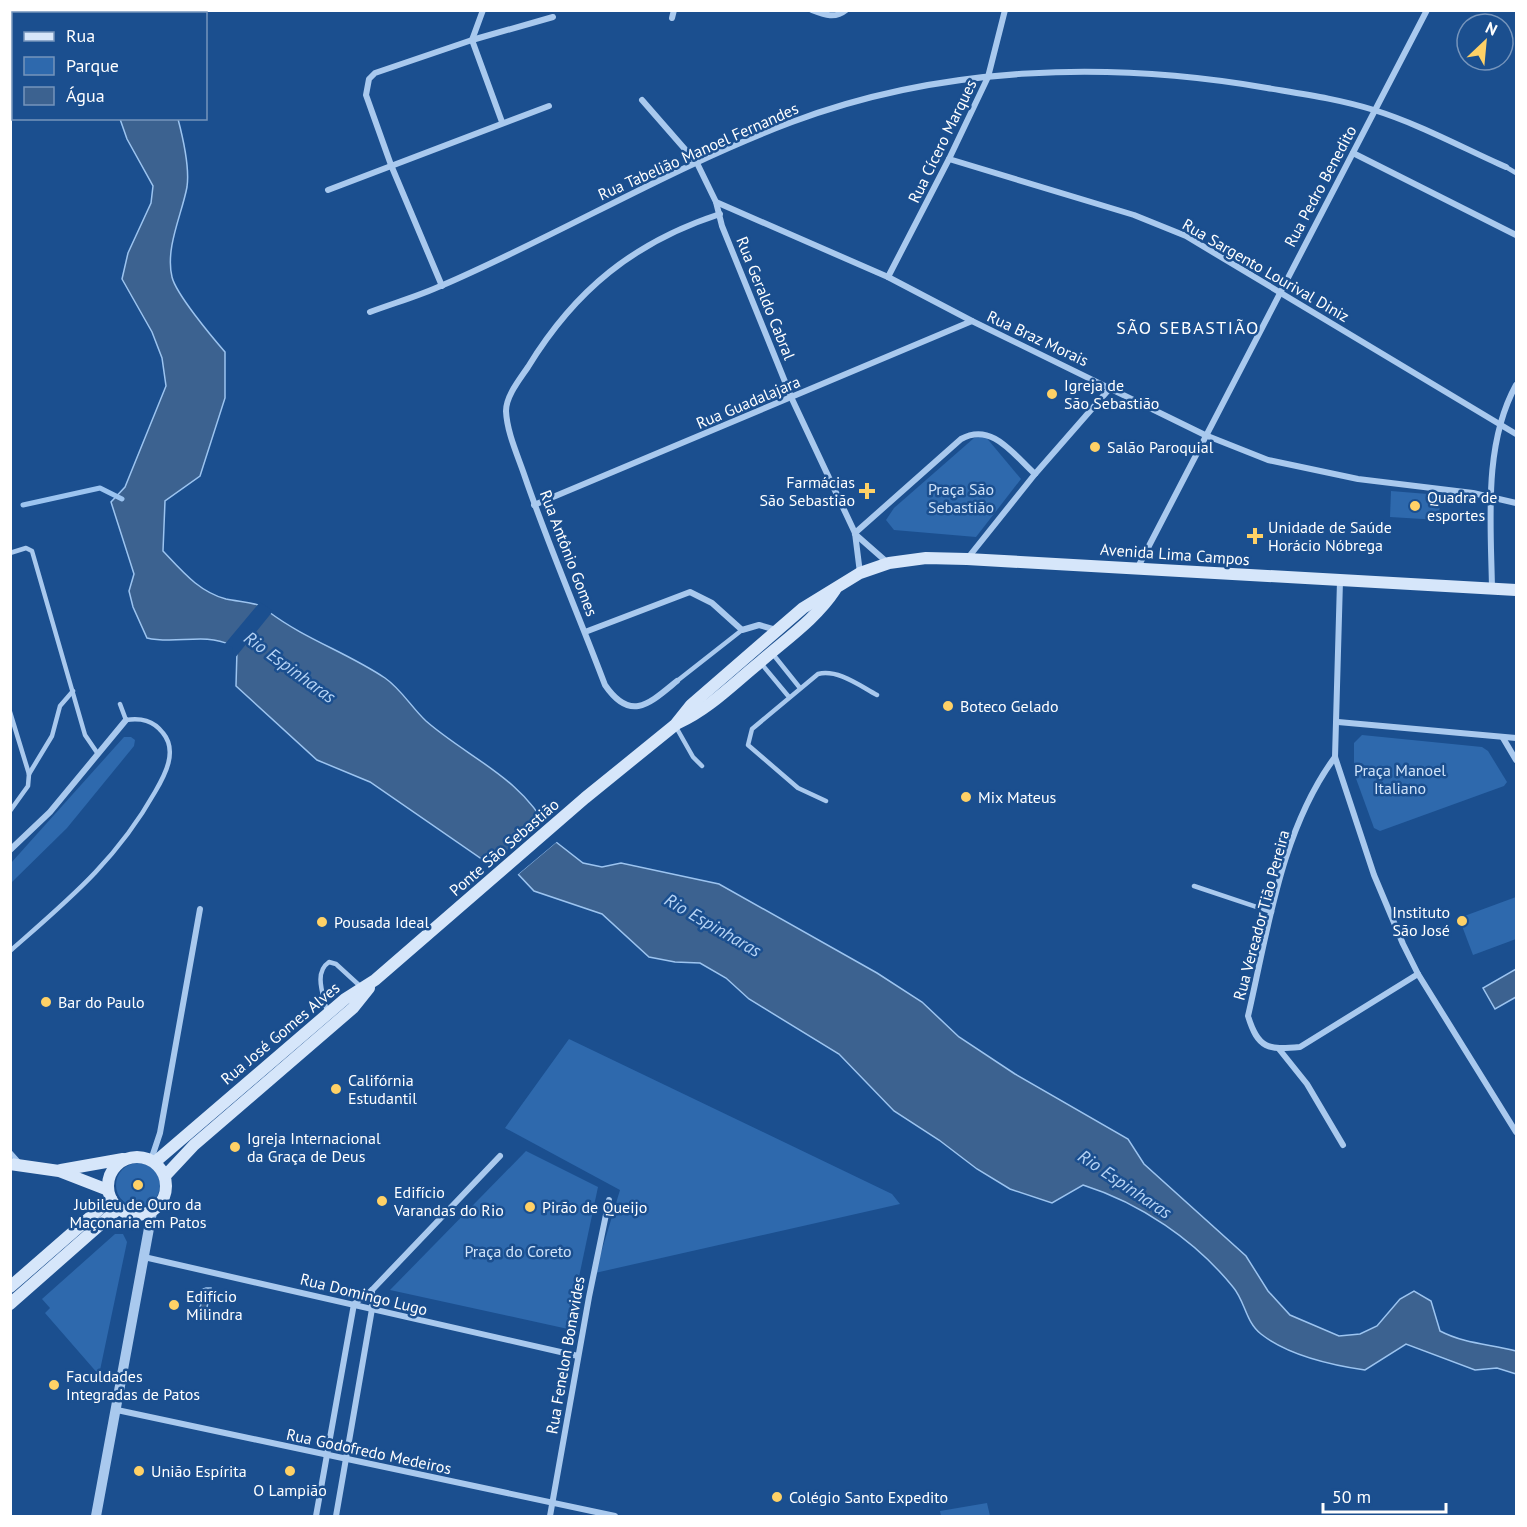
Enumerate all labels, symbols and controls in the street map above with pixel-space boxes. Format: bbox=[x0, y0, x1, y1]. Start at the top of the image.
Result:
legend bbox=[12, 12, 207, 120]
north arrow bbox=[1455, 12, 1515, 72]
text: N bbox=[1482, 17, 1501, 40]
text: Rua bbox=[66, 24, 95, 47]
text: Parque bbox=[66, 54, 119, 77]
street label: Rua Cícero Marques bbox=[903, 76, 981, 206]
text: Água bbox=[66, 84, 105, 107]
street label: Rua Tabelião Manoel Fernandes bbox=[595, 98, 801, 204]
street label: Rua Pedro Benedito bbox=[1280, 122, 1360, 250]
street label: Rua Sargento Lourival Diniz bbox=[1179, 214, 1353, 326]
street label: Rua Geraldo Cabral bbox=[732, 233, 800, 363]
street label: Rua Braz Morais bbox=[984, 306, 1092, 370]
district label: SÃO SEBASTIÃO bbox=[1116, 316, 1260, 339]
street label: Rua Guadalajara bbox=[693, 371, 803, 433]
place label: Igreja de São Sebastião bbox=[1064, 375, 1159, 413]
marker: Igreja de São Sebastião bbox=[1045, 387, 1059, 401]
place label: Salão Paroquial bbox=[1107, 437, 1214, 457]
marker: Salão Paroquial bbox=[1088, 440, 1102, 454]
place label: Farmácias São Sebastião bbox=[760, 472, 855, 510]
park label: Praça São Sebastião bbox=[928, 479, 994, 517]
marker: Farmácias São Sebastião bbox=[860, 484, 874, 498]
street label: Rua Antônio Gomes bbox=[536, 487, 602, 619]
place label: Quadra de esportes bbox=[1427, 487, 1498, 525]
marker: Quadra de esportes bbox=[1408, 499, 1422, 513]
place label: Unidade de Saúde Horácio Nóbrega bbox=[1268, 517, 1392, 555]
marker: Unidade de Saúde Horácio Nóbrega bbox=[1246, 527, 1264, 545]
street label: Avenida Lima Campos bbox=[1100, 539, 1251, 569]
water label: Rio Espinharas bbox=[240, 626, 341, 709]
place label: Boteco Gelado bbox=[960, 696, 1059, 716]
marker: Boteco Gelado bbox=[941, 699, 955, 713]
park label: Praça Manoel Italiano bbox=[1354, 760, 1446, 798]
place label: Mix Mateus bbox=[978, 787, 1057, 807]
marker: Mix Mateus bbox=[959, 790, 973, 804]
street label: Ponte São Sebastião bbox=[445, 794, 563, 900]
street label: Rua Vereador Tião Pereira bbox=[1229, 828, 1293, 1002]
water label: Rio Espinharas bbox=[660, 888, 766, 962]
place label: Instituto São José bbox=[1392, 902, 1450, 940]
place label: Pousada Ideal bbox=[334, 912, 429, 932]
marker: Instituto São José bbox=[1455, 914, 1469, 928]
marker: Pousada Ideal bbox=[315, 915, 329, 929]
street label: Rua José Gomes Alves bbox=[217, 977, 344, 1089]
place label: Bar do Paulo bbox=[58, 992, 145, 1012]
marker: Bar do Paulo bbox=[39, 995, 53, 1009]
place label: Califórnia Estudantil bbox=[348, 1070, 417, 1108]
marker: Califórnia Estudantil bbox=[329, 1082, 343, 1096]
place label: Igreja Internacional da Graça de Deus bbox=[247, 1128, 381, 1166]
marker: Igreja Internacional da Graça de Deus bbox=[228, 1140, 242, 1154]
water label: Rio Espinharas bbox=[1074, 1144, 1177, 1224]
marker: Jubileu de Ouro da Maçonaria em Patos bbox=[131, 1178, 145, 1192]
place label: Edifício Varandas do Rio bbox=[393, 1182, 504, 1220]
place label: Jubileu de Ouro da Maçonaria em Patos bbox=[70, 1194, 207, 1232]
marker: Edifício Varandas do Rio bbox=[375, 1194, 389, 1208]
place label: Pirão de Queijo bbox=[542, 1197, 647, 1217]
marker: Pirão de Queijo bbox=[523, 1200, 537, 1214]
park label: Praça do Coreto bbox=[464, 1241, 572, 1261]
street label: Rua Domingo Lugo bbox=[298, 1269, 430, 1319]
street label: Rua Fenelon Bonavides bbox=[541, 1274, 589, 1435]
place label: Edifício Milindra bbox=[186, 1286, 243, 1324]
marker: Edifício Milindra bbox=[167, 1298, 181, 1312]
place label: Faculdades Integradas de Patos bbox=[66, 1366, 200, 1404]
marker: Faculdades Integradas de Patos bbox=[47, 1378, 61, 1392]
street label: Rua Godofredo Medeiros bbox=[285, 1424, 454, 1478]
place label: União Espírita bbox=[151, 1461, 247, 1481]
marker: União Espírita bbox=[132, 1464, 146, 1478]
marker: O Lampião bbox=[283, 1464, 297, 1478]
scale bar bbox=[1323, 1476, 1446, 1514]
place label: O Lampião bbox=[253, 1480, 327, 1500]
text: 50 m bbox=[1332, 1485, 1371, 1508]
place label: Colégio Santo Expedito bbox=[789, 1487, 948, 1507]
marker: Colégio Santo Expedito bbox=[770, 1490, 784, 1504]

